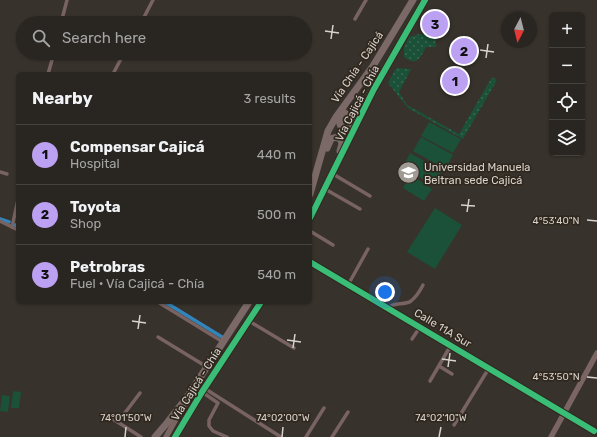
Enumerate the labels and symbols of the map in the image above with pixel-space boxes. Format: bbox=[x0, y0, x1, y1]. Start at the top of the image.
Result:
pin: 3 bbox=[422, 9, 448, 39]
north arrow bbox=[501, 12, 537, 48]
street label: Vía Chía - Cajicá bbox=[329, 29, 386, 105]
pin: 2 bbox=[451, 36, 477, 66]
street label: Vía Cajicá - Chía bbox=[333, 63, 382, 143]
pin: 1 bbox=[442, 66, 468, 96]
school or university icon: Universidad Manuela Beltran sede Cajicá bbox=[395, 160, 421, 186]
place label: Universidad Manuela Beltran sede Cajicá bbox=[424, 161, 530, 187]
text: 4°53'40"N bbox=[533, 215, 580, 227]
your location bbox=[375, 282, 395, 302]
street label: Calle 11A Sur bbox=[412, 306, 474, 351]
street label: Vía Cajicá - Chía bbox=[169, 346, 224, 423]
text: 4°53'50"N bbox=[532, 371, 580, 383]
text: 74°01'50"W bbox=[100, 412, 152, 424]
text: 74°02'00"W bbox=[256, 412, 310, 424]
text: 74°02'10"W bbox=[415, 412, 467, 424]

